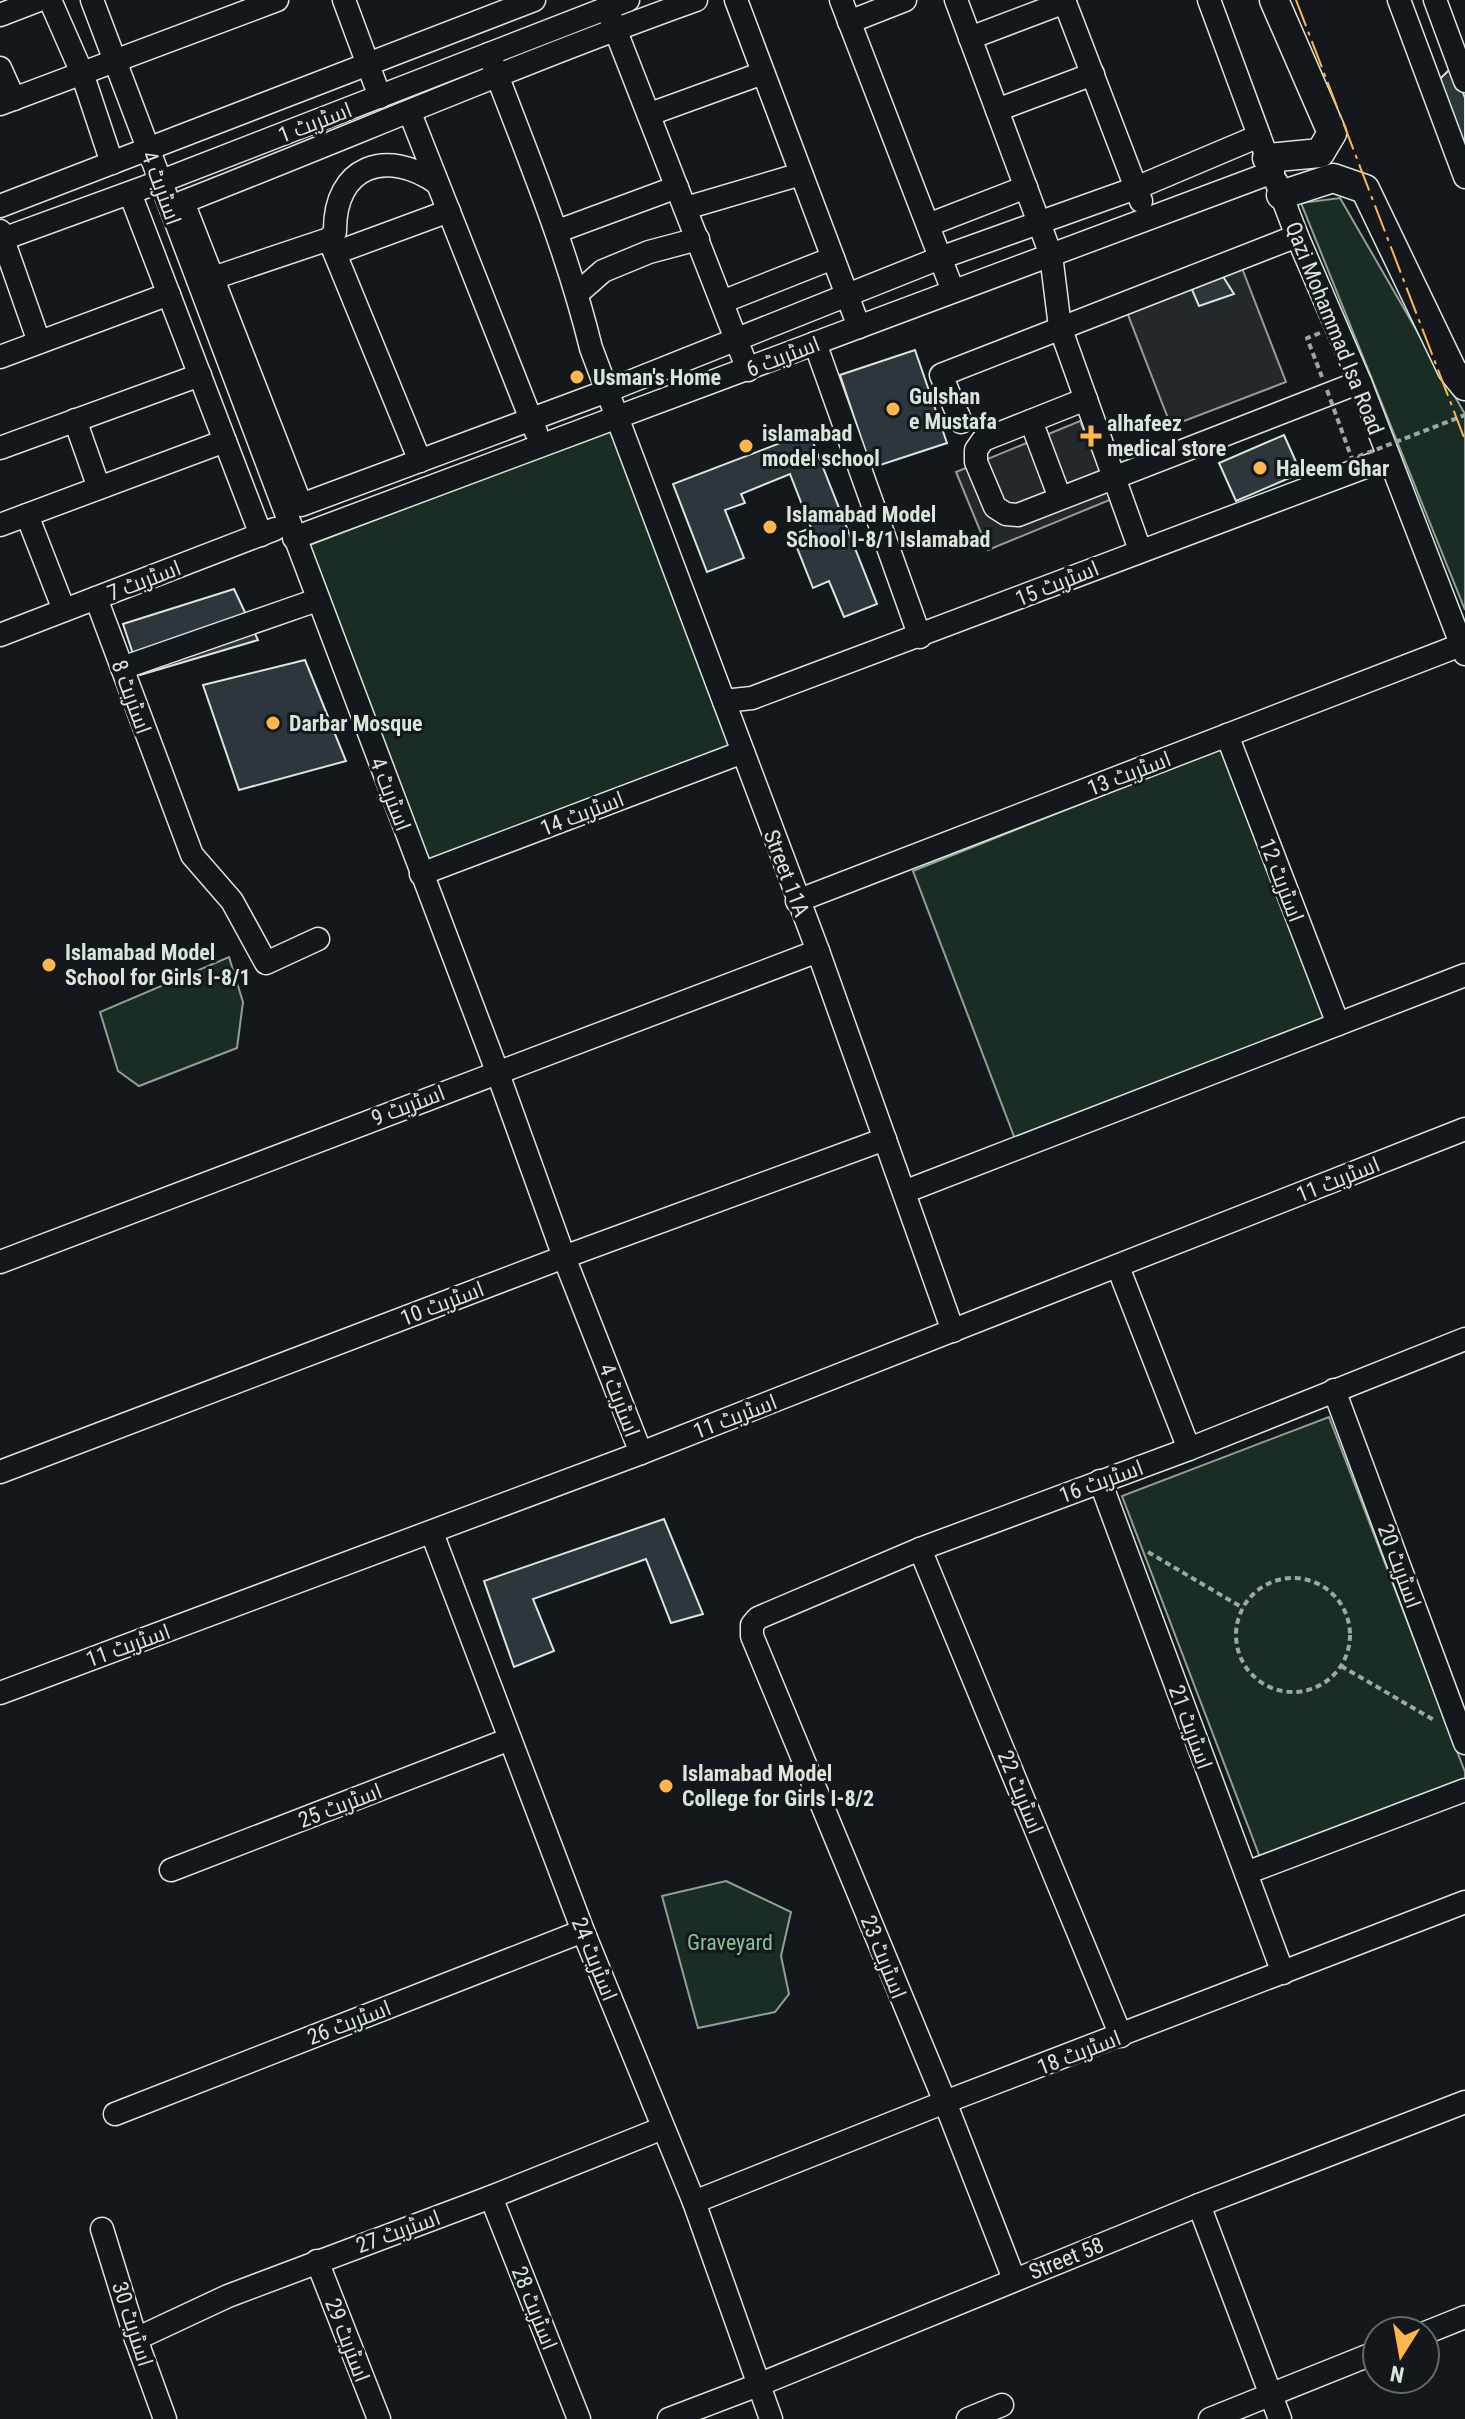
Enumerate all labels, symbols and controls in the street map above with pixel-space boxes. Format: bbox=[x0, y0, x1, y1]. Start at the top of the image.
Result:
street label: اسٹریٹ 1 bbox=[275, 97, 356, 148]
street label: اسٹریٹ 4 bbox=[137, 148, 186, 229]
street label: Qazi Mohammad Isa Road bbox=[1280, 218, 1389, 438]
street label: اسٹریٹ 6 bbox=[743, 331, 824, 382]
place label: Usman's Home bbox=[593, 365, 721, 390]
marker: Usman's Home bbox=[568, 368, 586, 386]
place label: Gulshan e Mustafa bbox=[909, 384, 997, 434]
marker: Gulshan e Mustafa bbox=[884, 400, 902, 418]
place label: alhafeez medical store bbox=[1107, 411, 1226, 461]
place label: islamabad model school bbox=[762, 421, 880, 471]
marker: alhafeez medical store bbox=[1082, 427, 1100, 445]
marker: islamabad model school bbox=[737, 437, 755, 455]
place label: Haleem Ghar bbox=[1276, 456, 1389, 481]
marker: Haleem Ghar bbox=[1251, 459, 1269, 477]
place label: Islamabad Model School I-8/1 Islamabad bbox=[786, 502, 991, 552]
marker: Islamabad Model School I-8/1 Islamabad bbox=[761, 518, 779, 536]
street label: اسٹریٹ 7 bbox=[104, 555, 185, 606]
street label: اسٹریٹ 15 bbox=[1012, 555, 1103, 612]
street label: اسٹریٹ 8 bbox=[107, 657, 156, 738]
place label: Darbar Mosque bbox=[289, 711, 423, 736]
marker: Darbar Mosque bbox=[264, 714, 282, 732]
street label: اسٹریٹ 13 bbox=[1084, 746, 1175, 801]
street label: اسٹریٹ 4 bbox=[365, 754, 416, 835]
street label: اسٹریٹ 14 bbox=[537, 786, 628, 841]
street label: Street 11A bbox=[759, 826, 815, 920]
street label: اسٹریٹ 12 bbox=[1254, 835, 1309, 926]
place label: Islamabad Model School for Girls I-8/1 bbox=[65, 940, 251, 990]
marker: Islamabad Model School for Girls I-8/1 bbox=[40, 956, 58, 974]
street label: اسٹریٹ 9 bbox=[368, 1080, 449, 1131]
street label: اسٹریٹ 11 bbox=[1293, 1151, 1384, 1208]
street label: اسٹریٹ 10 bbox=[397, 1276, 488, 1331]
street label: اسٹریٹ 4 bbox=[594, 1360, 645, 1441]
street label: اسٹریٹ 11 bbox=[690, 1389, 781, 1444]
street label: اسٹریٹ 16 bbox=[1056, 1455, 1147, 1508]
street label: اسٹریٹ 20 bbox=[1373, 1521, 1426, 1612]
street label: اسٹریٹ 11 bbox=[83, 1619, 174, 1672]
street label: اسٹریٹ 21 bbox=[1164, 1682, 1217, 1773]
street label: اسٹریٹ 22 bbox=[992, 1747, 1049, 1838]
place label: Islamabad Model College for Girls I-8/2 bbox=[682, 1761, 874, 1811]
marker: Islamabad Model College for Girls I-8/2 bbox=[657, 1777, 675, 1795]
street label: اسٹریٹ 25 bbox=[295, 1778, 386, 1833]
street label: اسٹریٹ 23 bbox=[855, 1912, 912, 2003]
street label: اسٹریٹ 24 bbox=[566, 1914, 623, 2005]
park label: Graveyard bbox=[687, 1930, 773, 1955]
street label: اسٹریٹ 26 bbox=[304, 1995, 395, 2050]
street label: اسٹریٹ 18 bbox=[1034, 2025, 1125, 2080]
street label: اسٹریٹ 27 bbox=[353, 2205, 444, 2258]
street label: Street 58 bbox=[1025, 2232, 1107, 2285]
street label: اسٹریٹ 28 bbox=[506, 2263, 563, 2354]
street label: اسٹریٹ 30 bbox=[107, 2279, 158, 2370]
street label: اسٹریٹ 29 bbox=[320, 2295, 375, 2386]
north arrow bbox=[1361, 2315, 1441, 2395]
text: N bbox=[1388, 2361, 1406, 2388]

